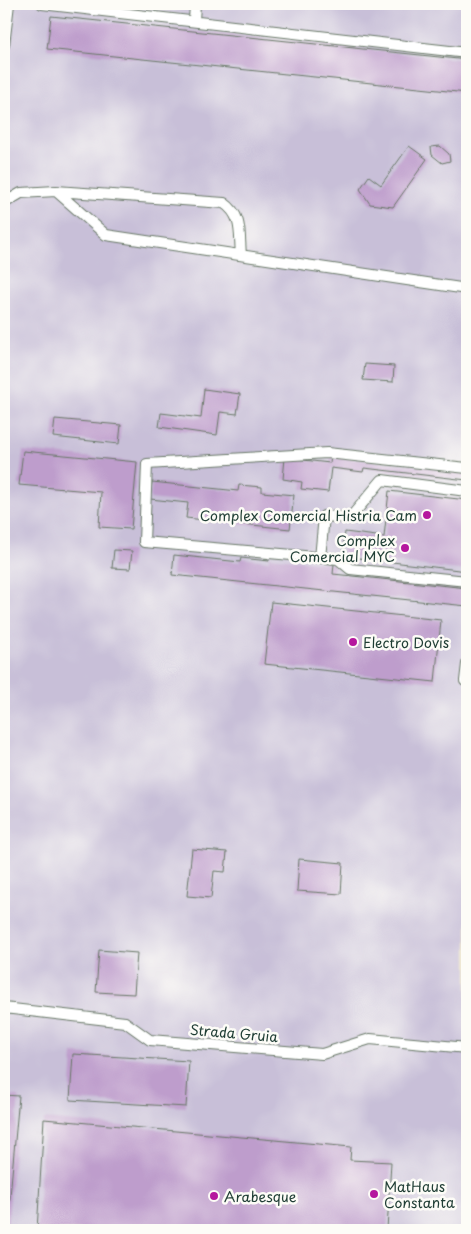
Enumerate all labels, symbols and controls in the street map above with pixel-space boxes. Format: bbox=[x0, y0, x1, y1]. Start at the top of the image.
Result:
place label: Complex Comercial Histria Cam bbox=[200, 505, 417, 526]
marker: Complex Comercial Histria Cam bbox=[421, 509, 433, 521]
place label: Complex Comercial MYC bbox=[290, 530, 395, 567]
marker: Complex Comercial MYC bbox=[399, 542, 411, 554]
place label: Electro Dovis bbox=[363, 632, 449, 653]
marker: Electro Dovis bbox=[347, 636, 359, 648]
street label: Strada Gruia bbox=[189, 1019, 279, 1047]
place label: MatHaus Constanta bbox=[384, 1176, 455, 1213]
place label: Arabesque bbox=[224, 1186, 297, 1207]
marker: MatHaus Constanta bbox=[368, 1188, 380, 1200]
marker: Arabesque bbox=[208, 1190, 220, 1202]

